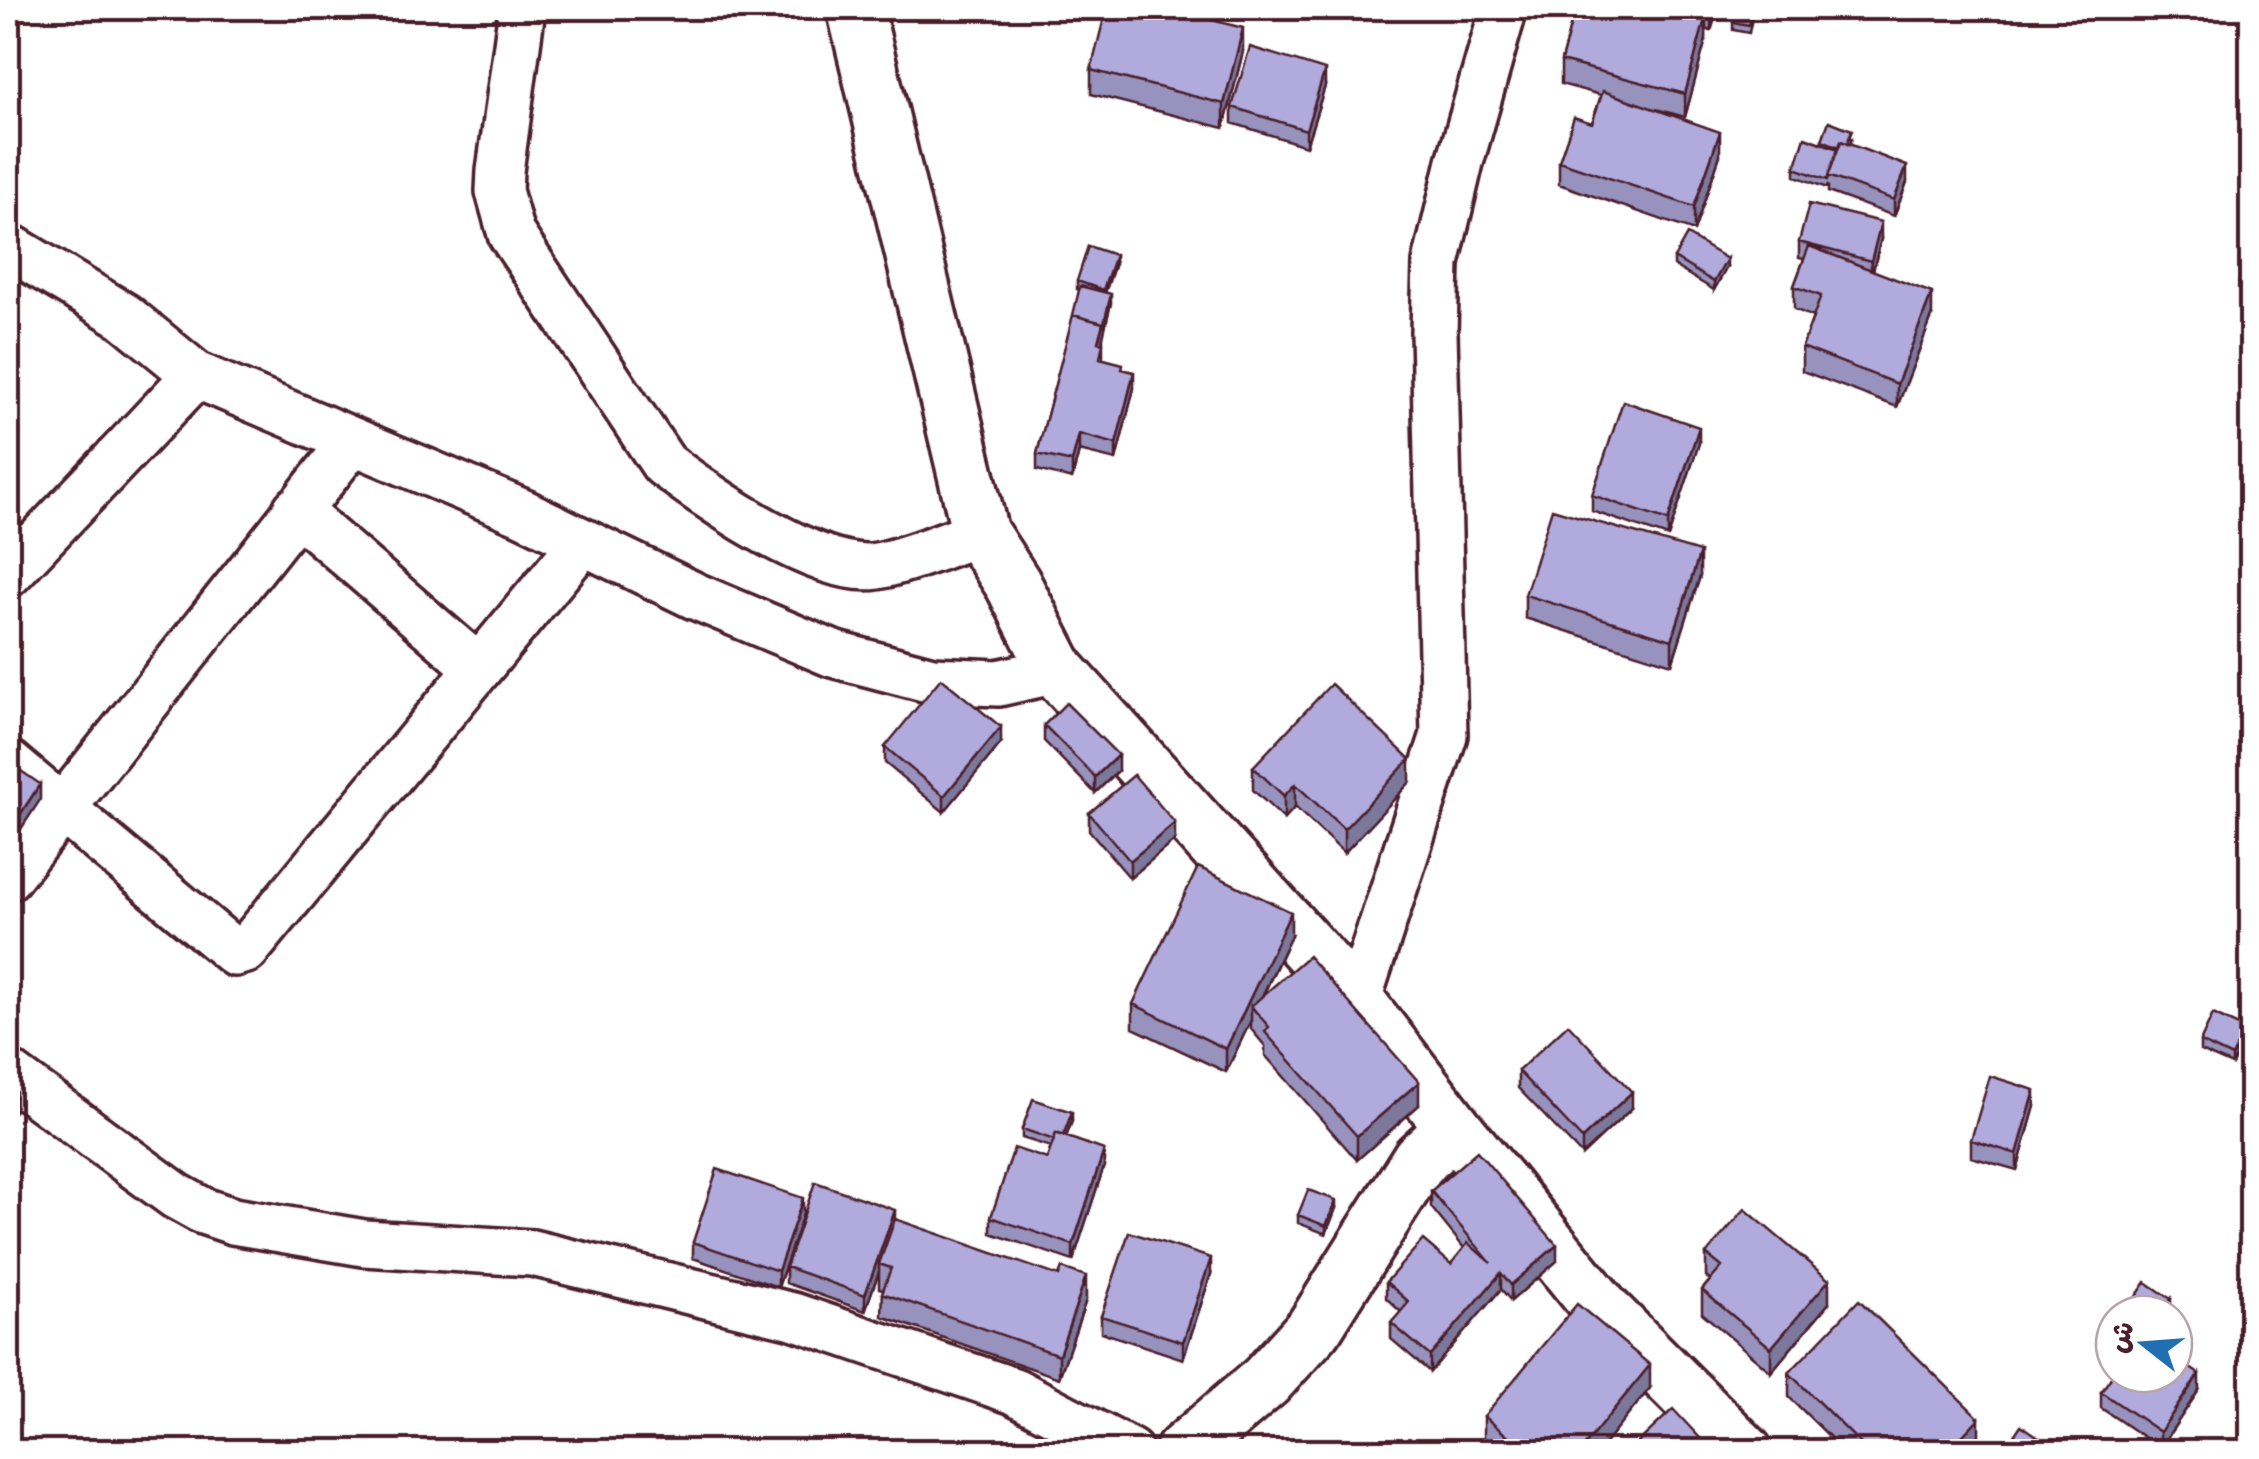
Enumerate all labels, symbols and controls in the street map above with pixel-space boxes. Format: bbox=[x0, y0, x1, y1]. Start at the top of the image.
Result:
north arrow bbox=[2094, 1294, 2194, 1394]
text: ش bbox=[2099, 1317, 2148, 1358]

